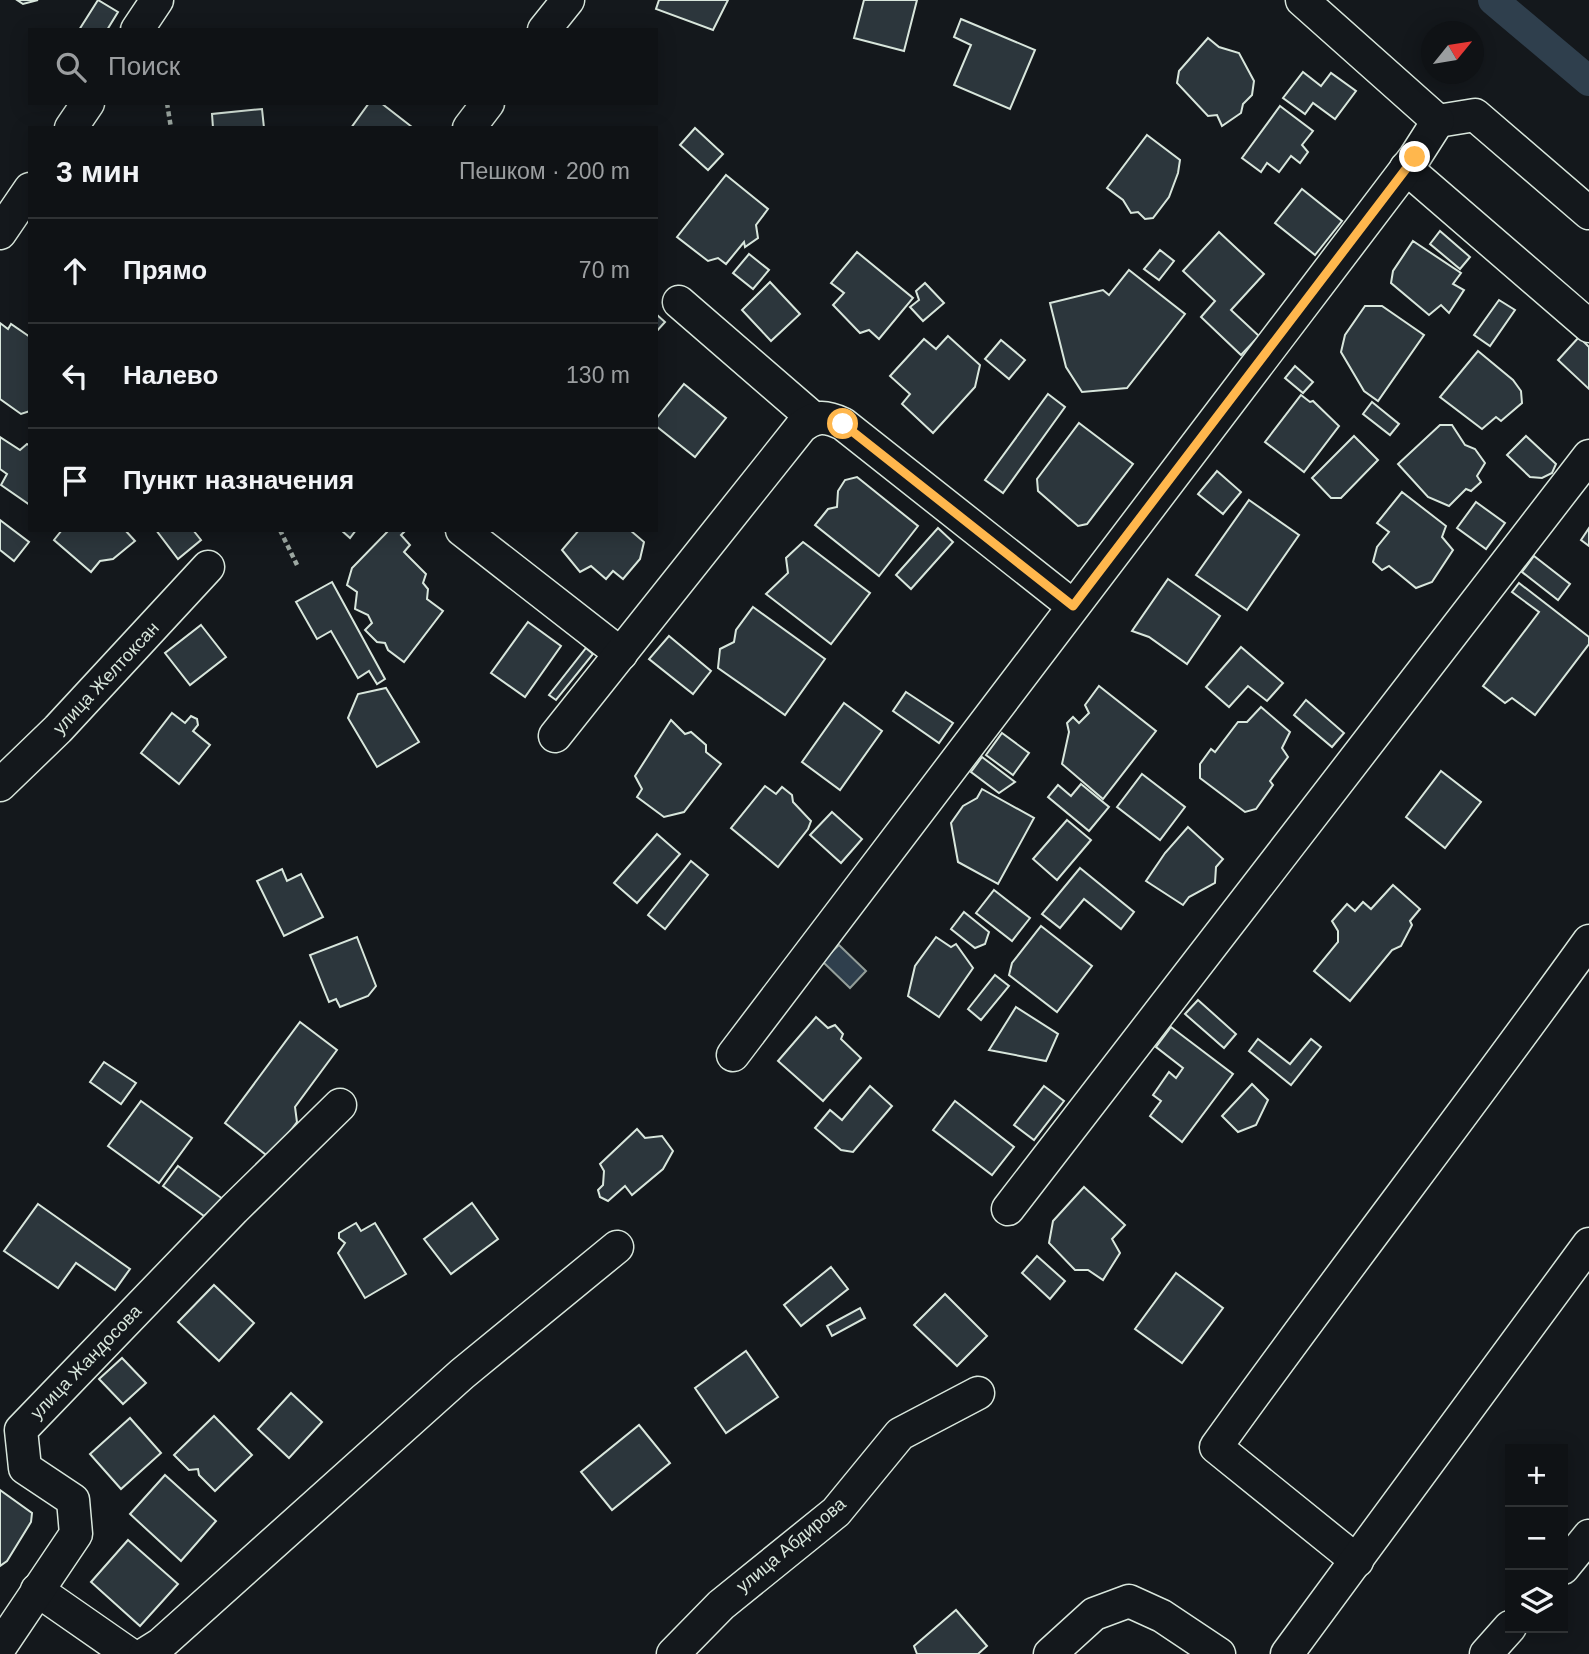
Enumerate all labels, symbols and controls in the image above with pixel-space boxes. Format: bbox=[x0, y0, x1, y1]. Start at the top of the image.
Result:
north arrow bbox=[1421, 21, 1484, 84]
search box bbox=[28, 28, 658, 105]
icon: search bbox=[52, 48, 90, 86]
text: Поиск bbox=[108, 51, 180, 81]
route end bbox=[1399, 141, 1430, 172]
text: 3 мин bbox=[56, 155, 140, 188]
text: Пешком · 200 m bbox=[459, 158, 630, 184]
icon: ahead bbox=[56, 252, 94, 290]
text: Прямо bbox=[123, 255, 207, 285]
text: 70 m bbox=[579, 257, 630, 283]
icon: left bbox=[56, 357, 94, 395]
text: Налево bbox=[123, 360, 218, 390]
text: 130 m bbox=[566, 362, 630, 388]
route start bbox=[827, 408, 858, 439]
icon: arrive bbox=[56, 462, 94, 500]
text: Пункт назначения bbox=[123, 465, 354, 495]
street label: улица Желтоксан bbox=[49, 618, 163, 738]
street label: улица Жандосова bbox=[27, 1300, 146, 1423]
map controls bbox=[1505, 1444, 1568, 1633]
button: + bbox=[1505, 1444, 1568, 1507]
street label: улица Абдирова bbox=[732, 1493, 850, 1596]
button: − bbox=[1505, 1507, 1568, 1570]
button: layers bbox=[1505, 1570, 1568, 1633]

